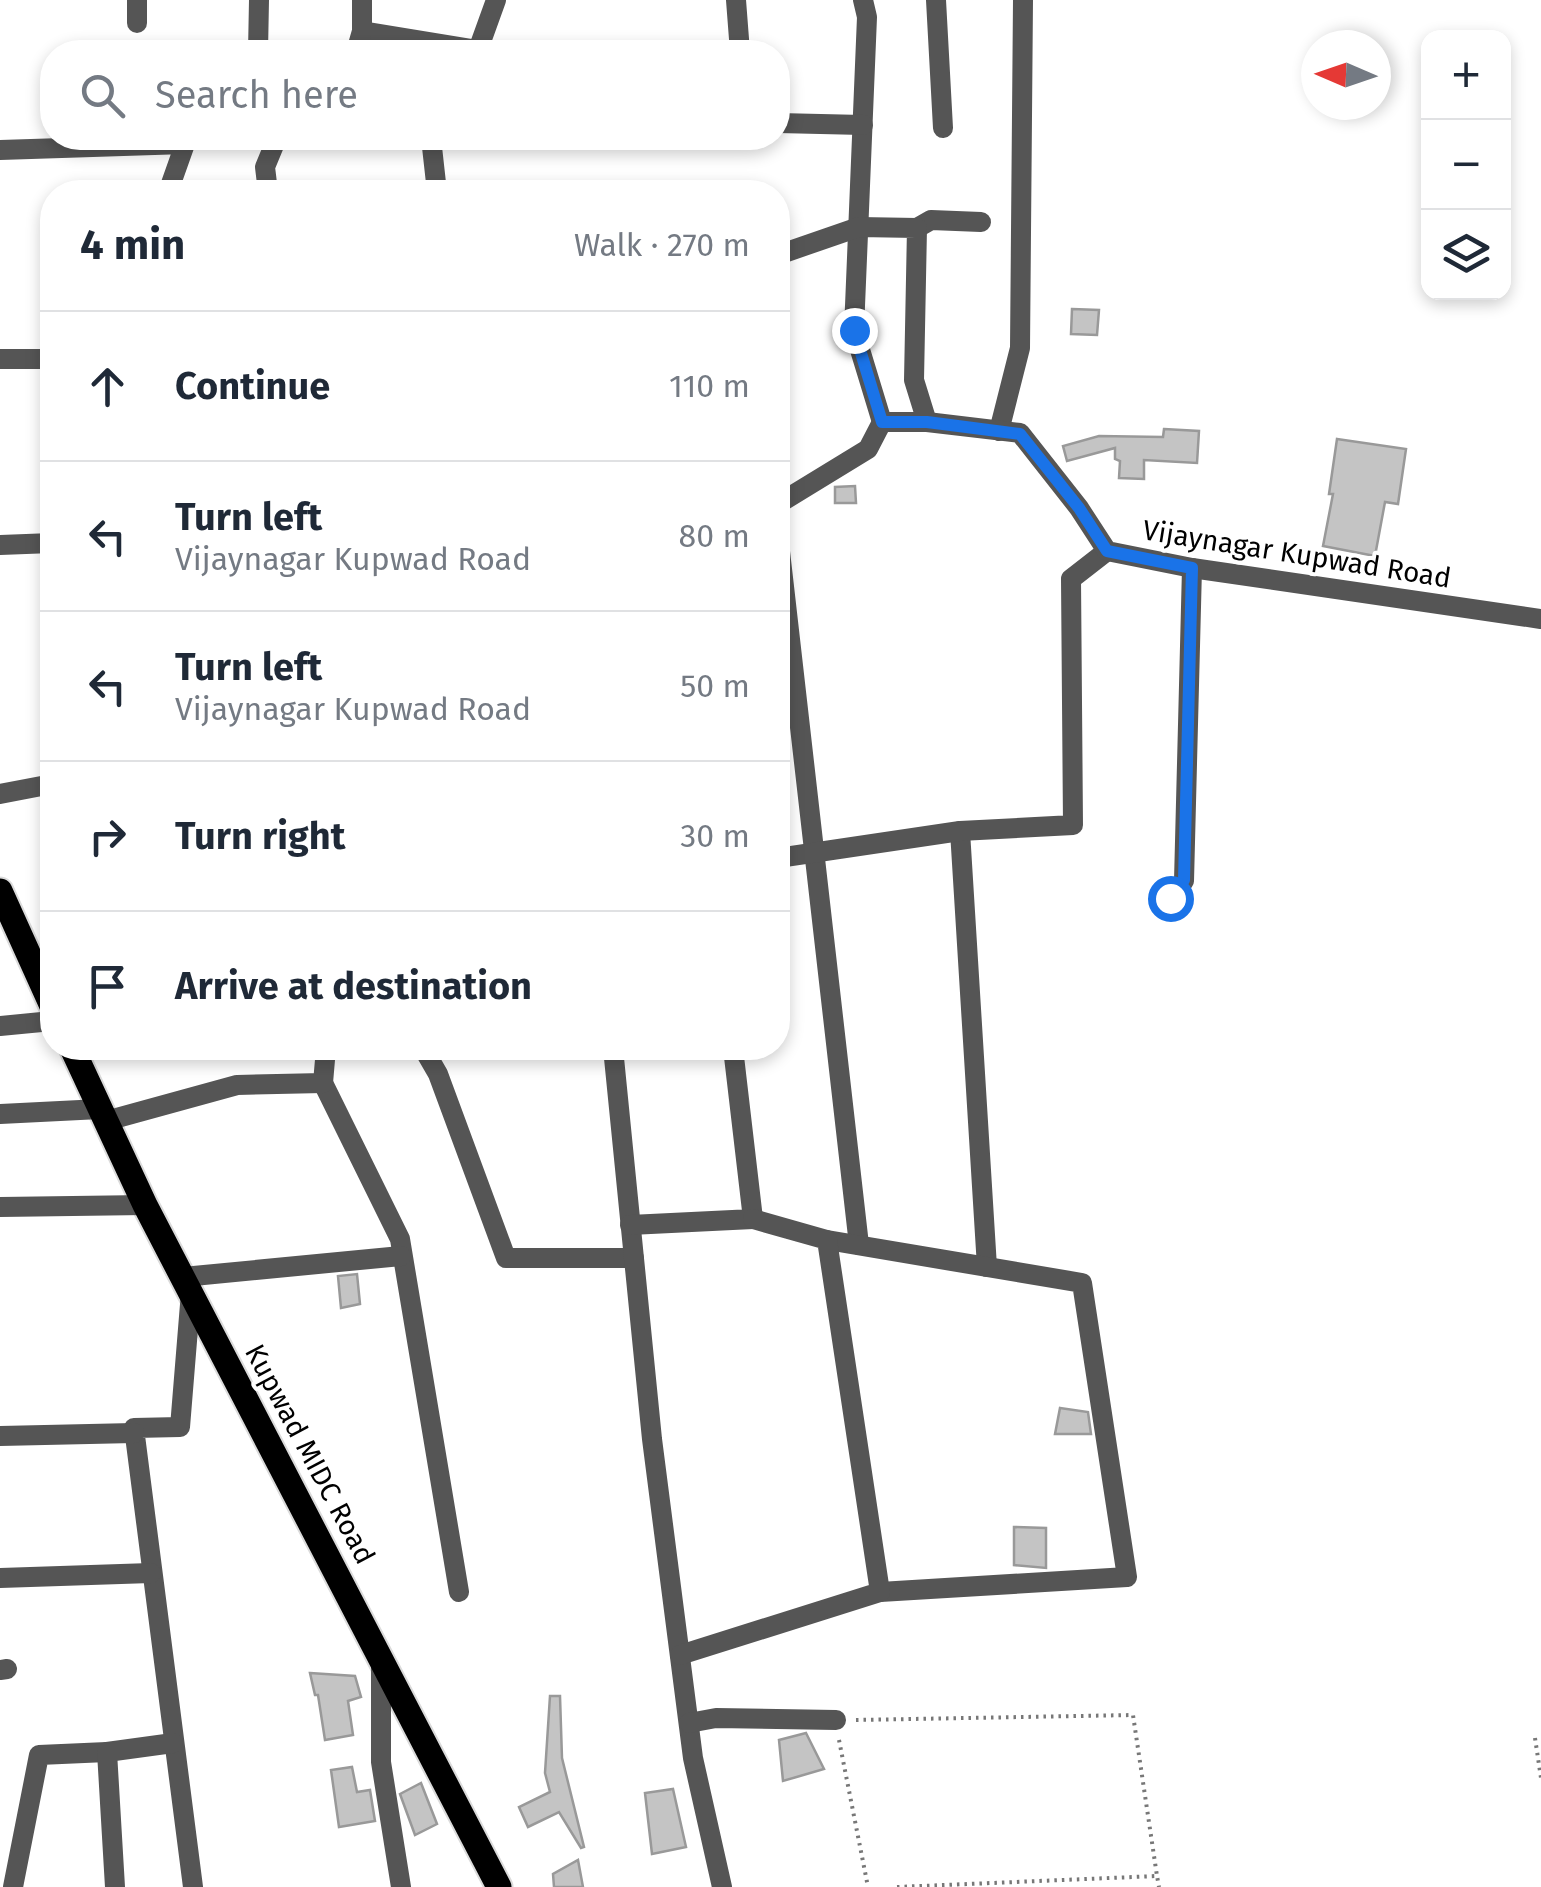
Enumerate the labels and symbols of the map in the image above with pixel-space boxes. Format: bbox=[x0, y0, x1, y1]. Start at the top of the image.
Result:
north arrow bbox=[1301, 30, 1391, 120]
route end bbox=[832, 308, 878, 354]
street label: Vijaynagar Kupwad Road bbox=[1141, 513, 1453, 595]
route start bbox=[1148, 876, 1194, 922]
street label: Kupwad MIDC Road bbox=[238, 1339, 382, 1569]

